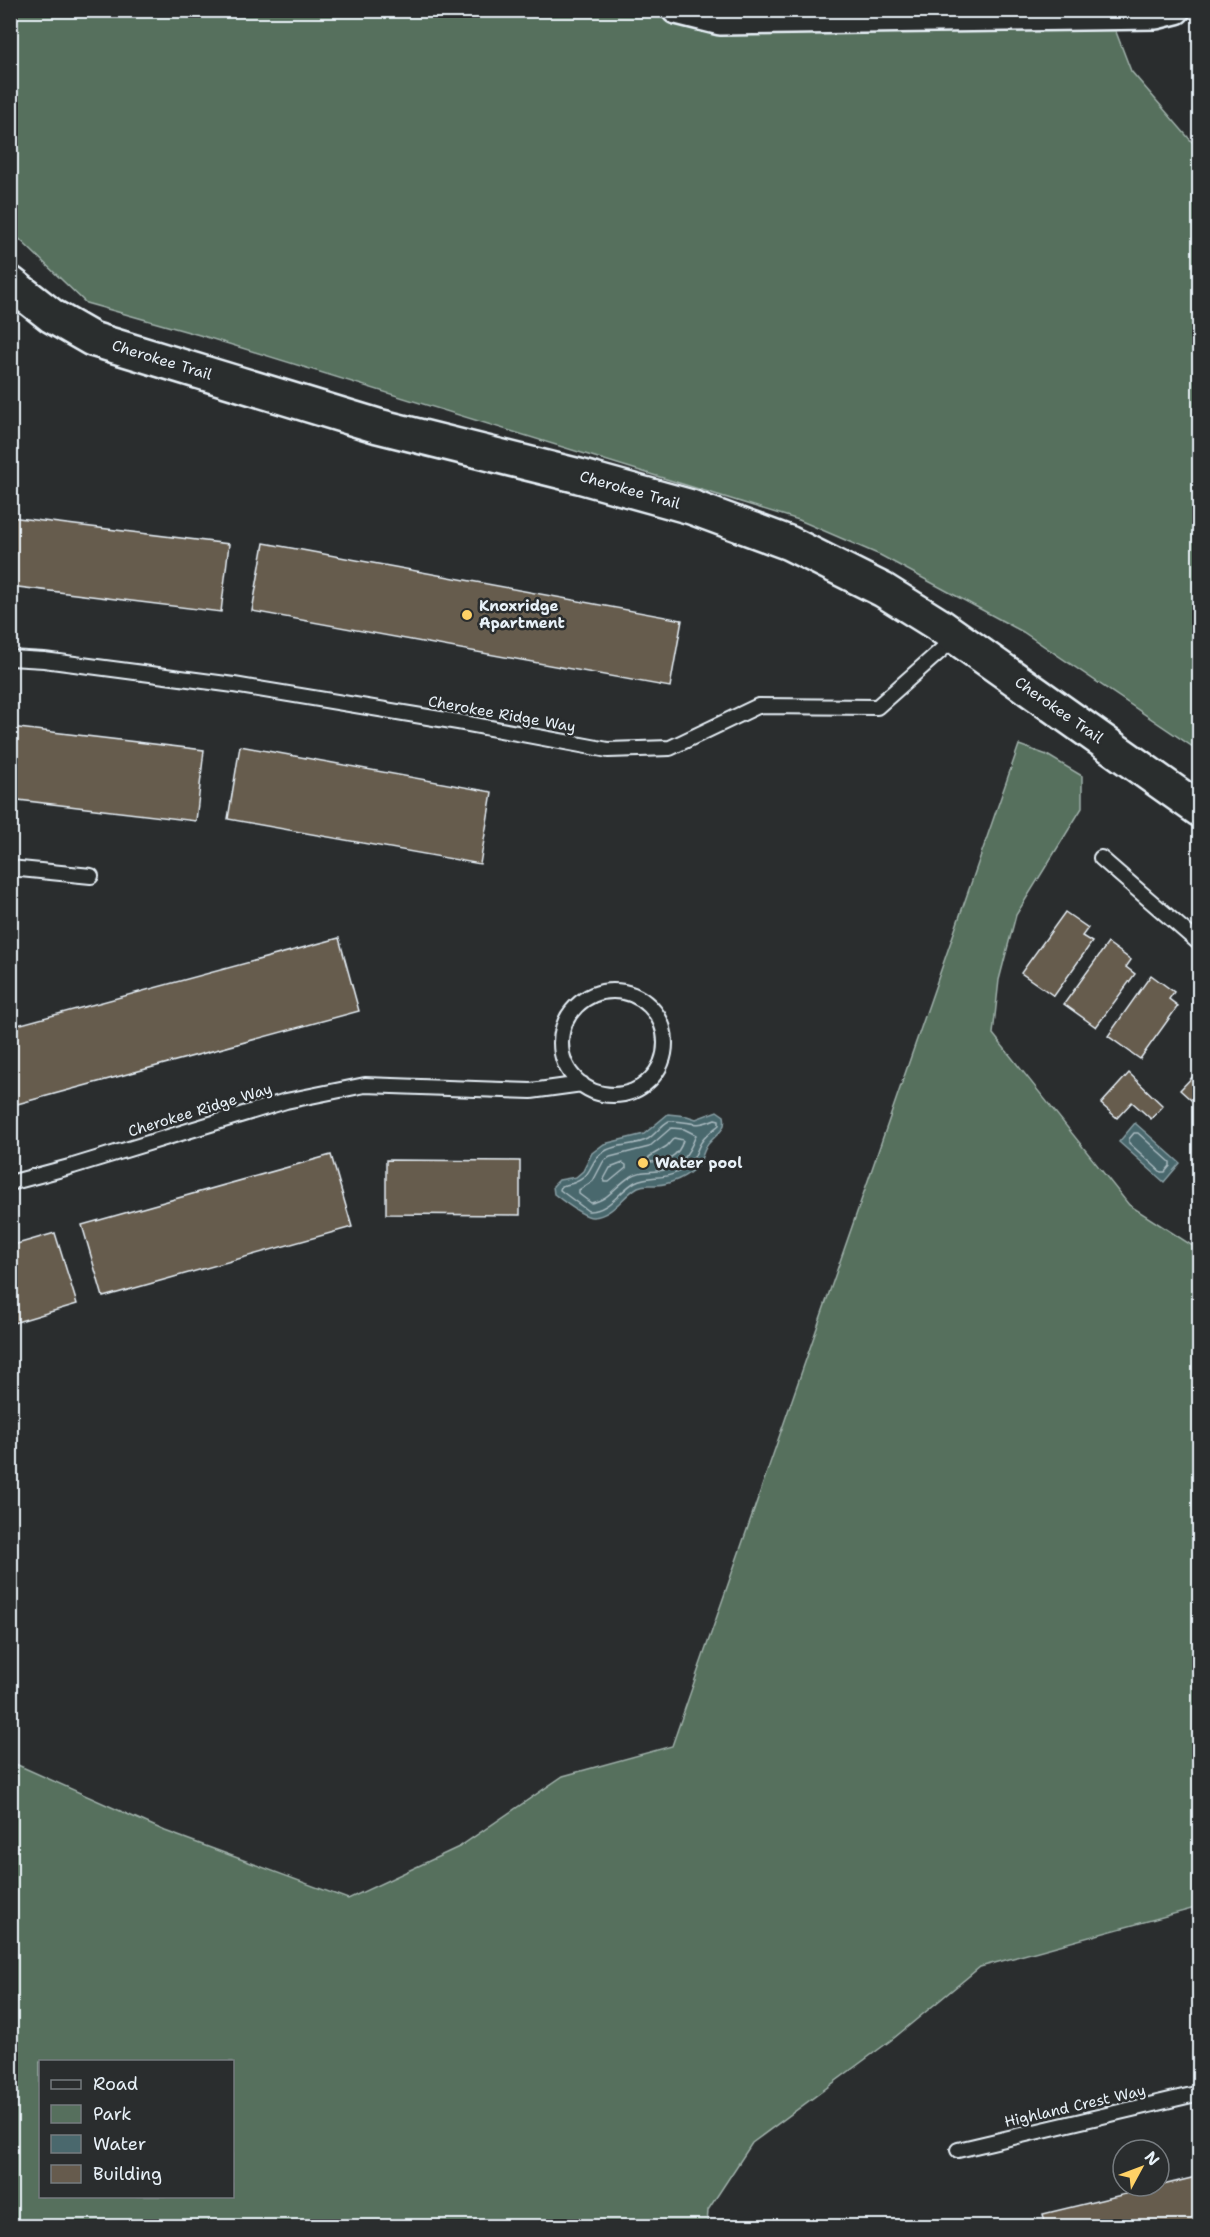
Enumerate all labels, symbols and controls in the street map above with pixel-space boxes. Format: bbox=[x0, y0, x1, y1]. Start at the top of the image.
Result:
street label: Cherokee Trail bbox=[109, 335, 215, 385]
street label: Cherokee Trail bbox=[577, 466, 683, 514]
place label: Knoxridge Apartment bbox=[479, 596, 565, 633]
marker: Knoxridge Apartment bbox=[460, 608, 474, 622]
street label: Cherokee Trail bbox=[1011, 672, 1108, 748]
street label: Cherokee Ridge Way bbox=[427, 691, 577, 737]
street label: Cherokee Ridge Way bbox=[126, 1079, 274, 1141]
place label: Water pool bbox=[655, 1153, 742, 1173]
marker: Water pool bbox=[636, 1156, 650, 1170]
legend bbox=[39, 2060, 234, 2198]
text: Road bbox=[93, 2072, 138, 2096]
street label: Highland Crest Way bbox=[1002, 2080, 1148, 2132]
text: Park bbox=[93, 2102, 132, 2126]
text: Water bbox=[93, 2132, 146, 2156]
north arrow bbox=[1111, 2138, 1171, 2198]
text: N bbox=[1140, 2147, 1164, 2170]
text: Building bbox=[93, 2162, 162, 2186]

